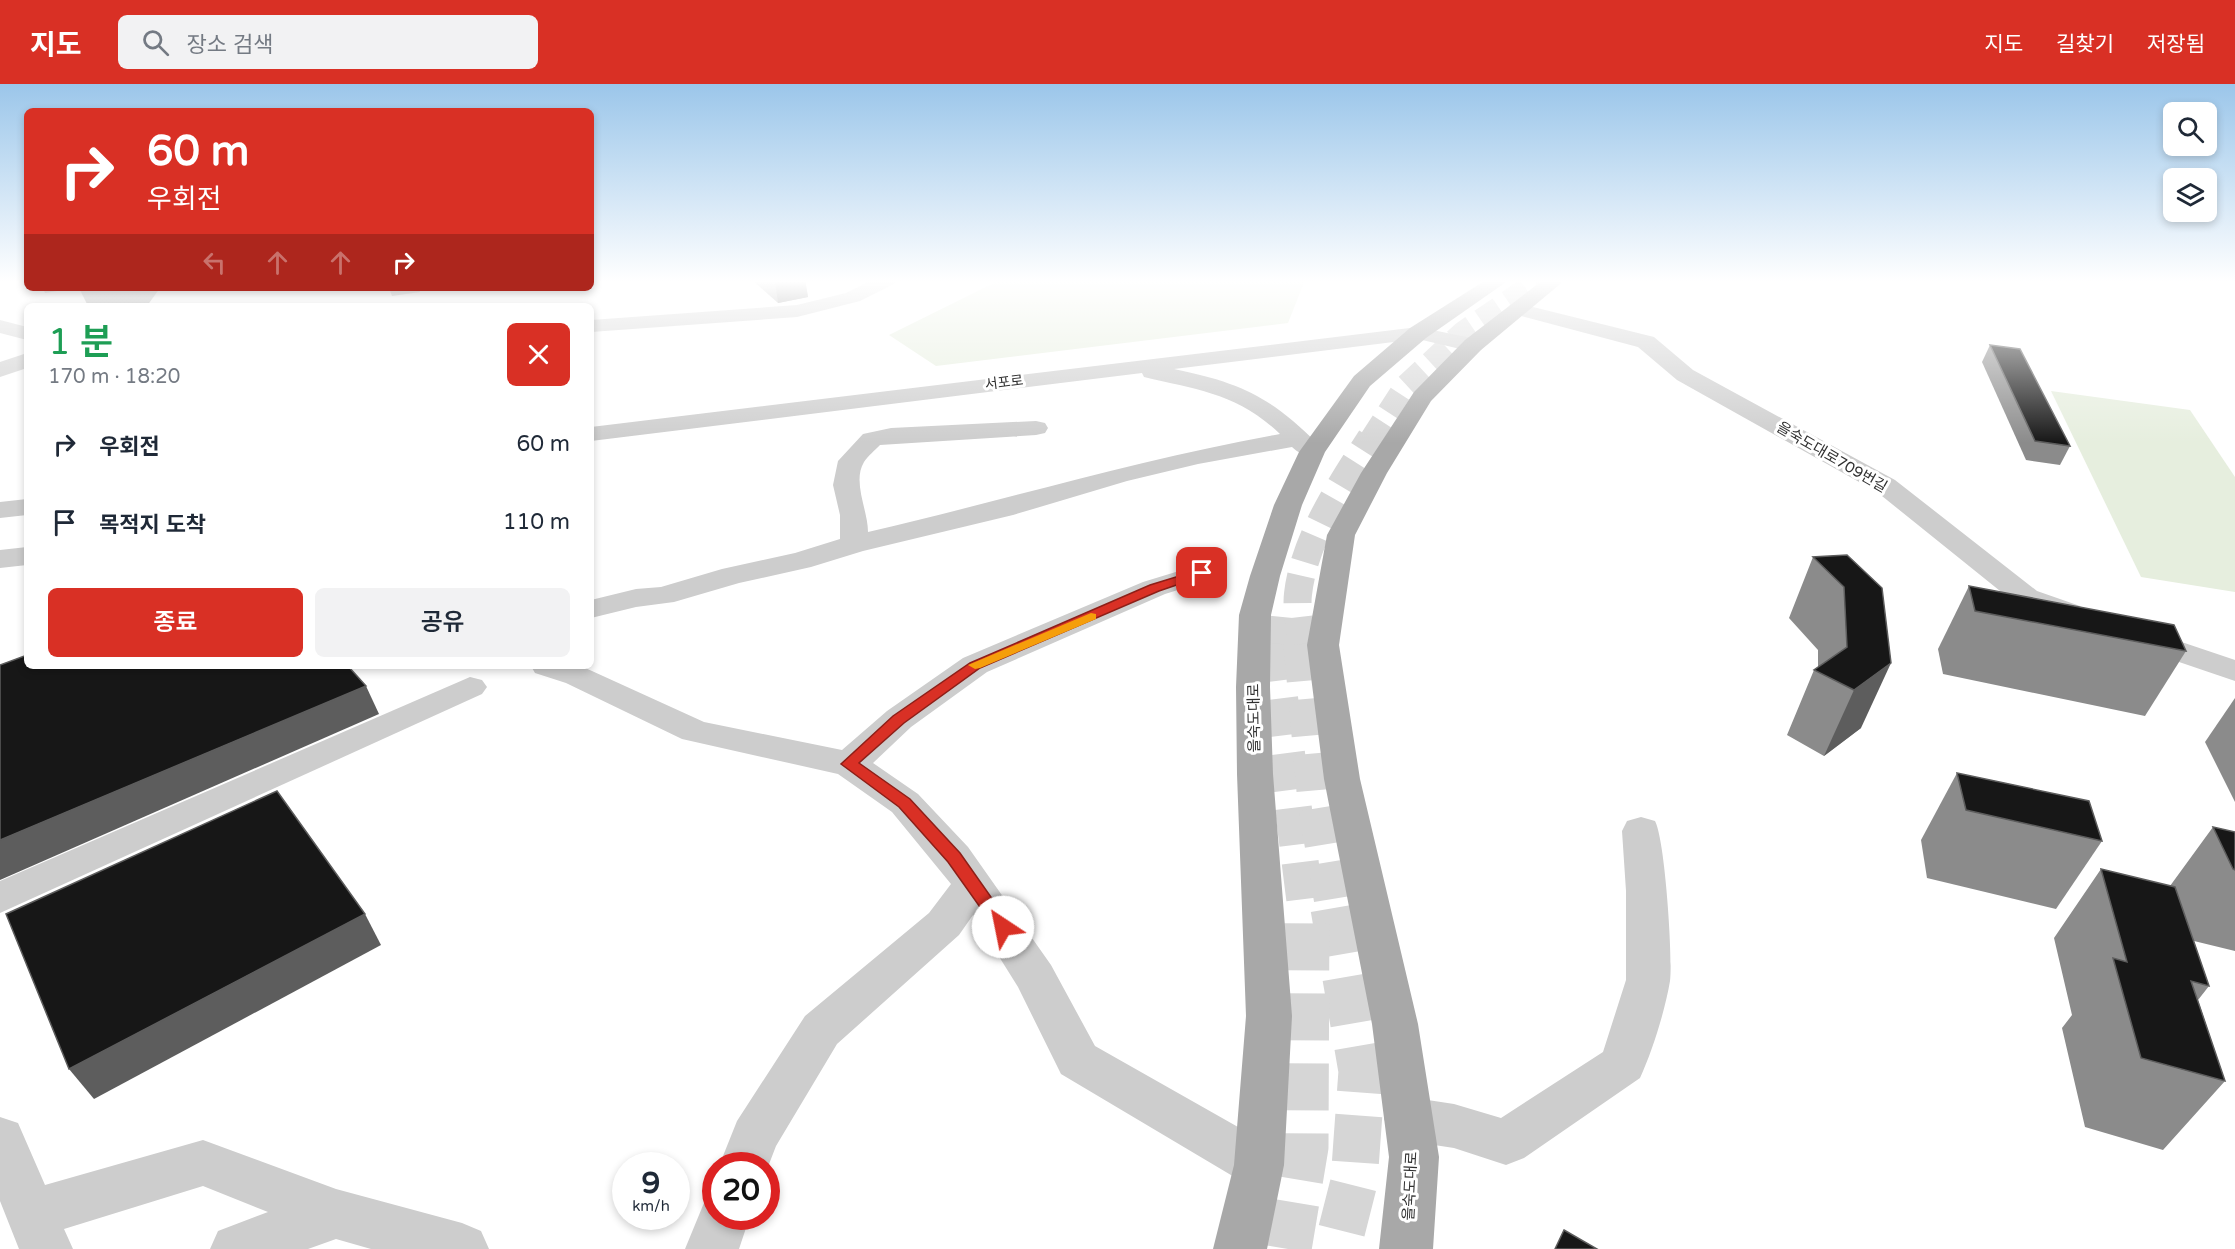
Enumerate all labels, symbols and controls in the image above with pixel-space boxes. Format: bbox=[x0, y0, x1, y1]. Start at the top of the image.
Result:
search box bbox=[118, 15, 538, 69]
icon: search bbox=[139, 26, 172, 59]
text: 지도 bbox=[30, 28, 82, 62]
text: 장소 검색 bbox=[187, 32, 273, 58]
text: 지도 bbox=[1984, 32, 2023, 57]
text: 길찾기 bbox=[2056, 32, 2114, 57]
text: 저장됨 bbox=[2147, 32, 2205, 57]
map controls bbox=[2163, 102, 2217, 222]
button: search bbox=[2163, 102, 2217, 156]
text: 60 m bbox=[147, 126, 249, 177]
icon: right bbox=[48, 132, 126, 210]
button: layers bbox=[2163, 168, 2217, 222]
text: 우회전 bbox=[147, 183, 222, 216]
icon: left bbox=[198, 246, 231, 279]
icon: ahead bbox=[261, 246, 294, 279]
icon: ahead bbox=[324, 246, 357, 279]
icon: right bbox=[387, 246, 420, 279]
text: 1 분 bbox=[48, 321, 113, 364]
button: close bbox=[507, 323, 570, 386]
text: 170 m · 18:20 bbox=[48, 365, 180, 389]
street label: 서포로 bbox=[984, 372, 1024, 393]
street label: 을숙도대로709번길 bbox=[1773, 418, 1891, 496]
icon: right bbox=[48, 428, 81, 461]
text: 60 m bbox=[516, 431, 570, 457]
text: 우회전 bbox=[99, 434, 160, 460]
icon: arrive bbox=[48, 506, 81, 539]
text: 110 m bbox=[503, 509, 570, 535]
text: 목적지 도착 bbox=[99, 512, 206, 538]
pin bbox=[1176, 547, 1227, 598]
icon: arrive bbox=[1185, 556, 1218, 589]
button: 종료 bbox=[48, 588, 303, 657]
button: 공유 bbox=[315, 588, 570, 657]
street label: 을숙도대로 bbox=[1244, 683, 1264, 753]
position arrow bbox=[971, 895, 1035, 959]
street label: 을숙도대로 bbox=[1399, 1151, 1421, 1221]
speed limit sign: 20 bbox=[702, 1152, 780, 1230]
text: 9 bbox=[642, 1165, 660, 1202]
text: km/h bbox=[632, 1197, 670, 1215]

